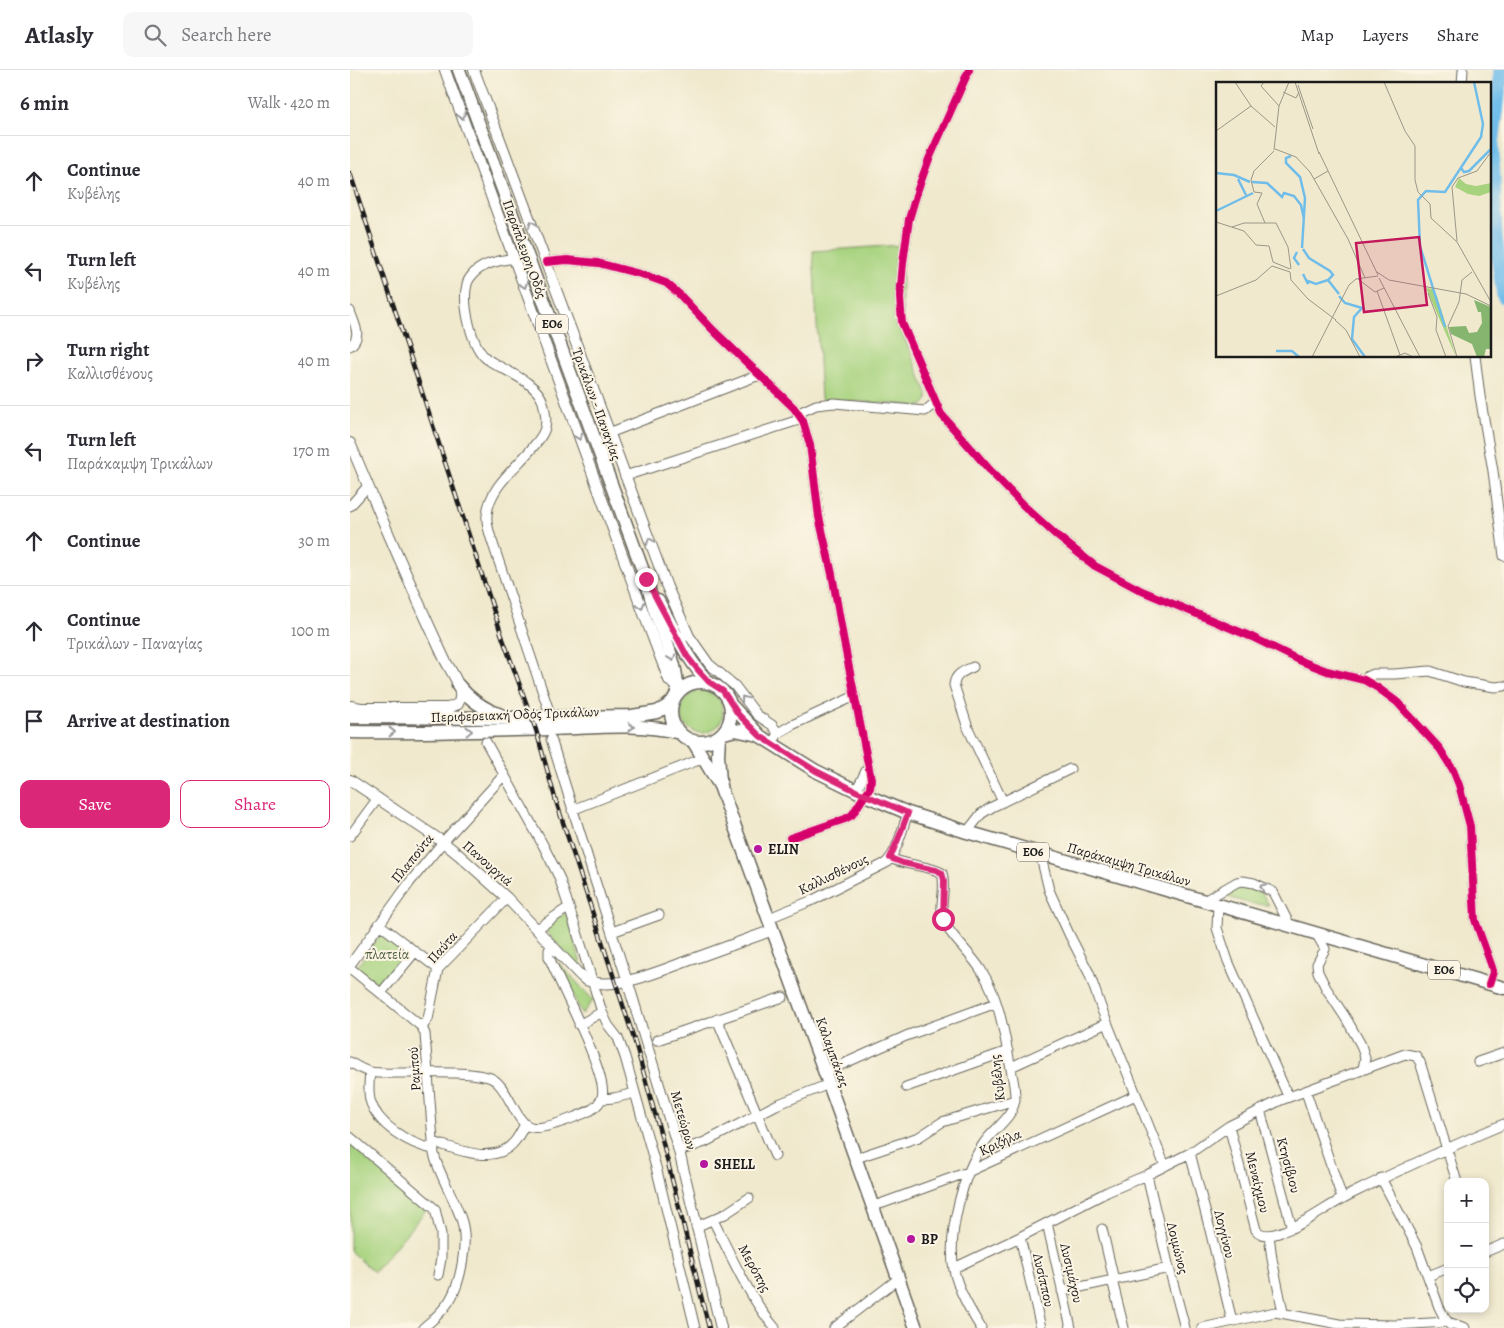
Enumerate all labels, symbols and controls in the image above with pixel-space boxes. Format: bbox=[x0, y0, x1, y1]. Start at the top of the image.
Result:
search box bbox=[123, 12, 473, 57]
text: Atlasly bbox=[25, 19, 93, 51]
icon: search bbox=[141, 21, 169, 49]
text: Search here bbox=[181, 22, 272, 48]
text: Map bbox=[1301, 23, 1334, 47]
text: Layers bbox=[1362, 23, 1409, 47]
text: Share bbox=[1437, 23, 1479, 47]
inset map bbox=[1216, 82, 1492, 358]
text: 6 min bbox=[20, 89, 69, 117]
text: Walk · 420 m bbox=[248, 92, 330, 114]
one-way arrow bbox=[456, 111, 466, 120]
text: Continue bbox=[67, 157, 141, 183]
icon: ahead bbox=[20, 167, 48, 195]
text: 40 m bbox=[298, 170, 330, 192]
text: Κυβέλης bbox=[67, 183, 120, 205]
street label: Παράπλευρη Οδός bbox=[498, 197, 551, 301]
one-way arrow bbox=[528, 220, 538, 229]
text: Turn left bbox=[67, 247, 136, 273]
icon: left bbox=[20, 257, 48, 285]
text: 40 m bbox=[298, 260, 330, 282]
text: Κυβέλης bbox=[67, 273, 120, 295]
one-way arrow bbox=[518, 280, 528, 288]
road number: ΕΟ6 bbox=[536, 314, 568, 334]
text: Turn right bbox=[67, 337, 149, 363]
street label: Τρικάλων - Παναγίας bbox=[567, 345, 626, 463]
icon: right bbox=[20, 347, 48, 375]
text: 40 m bbox=[298, 350, 330, 372]
text: Καλλισθένους bbox=[67, 363, 153, 385]
text: Turn left bbox=[67, 427, 136, 453]
one-way arrow bbox=[573, 433, 583, 441]
icon: left bbox=[20, 437, 48, 465]
text: 170 m bbox=[293, 440, 330, 462]
text: Παράκαμψη Τρικάλων bbox=[67, 453, 213, 475]
icon: ahead bbox=[20, 527, 48, 555]
text: Continue bbox=[67, 528, 141, 554]
text: 30 m bbox=[298, 530, 330, 552]
one-way arrow bbox=[646, 537, 656, 546]
route end bbox=[635, 568, 658, 591]
one-way arrow bbox=[635, 602, 645, 610]
text: Continue bbox=[67, 607, 141, 633]
icon: ahead bbox=[20, 617, 48, 645]
text: 100 m bbox=[291, 620, 330, 642]
text: Τρικάλων - Παναγίας bbox=[67, 633, 203, 655]
one-way arrow bbox=[666, 653, 676, 662]
one-way arrow bbox=[741, 695, 750, 705]
street label: Περιφερειακή Οδός Τρικάλων bbox=[431, 702, 600, 727]
icon: arrive bbox=[20, 707, 48, 735]
text: Arrive at destination bbox=[67, 708, 230, 734]
one-way arrow bbox=[628, 722, 636, 733]
one-way arrow bbox=[466, 726, 473, 736]
one-way arrow bbox=[389, 727, 397, 737]
button: Save bbox=[20, 780, 170, 828]
button: Share bbox=[180, 780, 330, 828]
street label: Πλαπούτα bbox=[387, 829, 438, 887]
street label: Πανουργιά bbox=[458, 836, 517, 891]
street label: Παράκαμψη Τρικάλων bbox=[1065, 838, 1193, 891]
place label: ELIN bbox=[768, 840, 799, 859]
road number: ΕΟ6 bbox=[1017, 842, 1049, 862]
marker: ELIN bbox=[752, 843, 764, 855]
street label: Καλλισθένους bbox=[795, 849, 871, 900]
one-way arrow bbox=[1259, 883, 1268, 894]
route start bbox=[932, 908, 955, 931]
street label: Παύτα bbox=[423, 927, 462, 968]
park label: πλατεία bbox=[365, 945, 410, 964]
road number: ΕΟ6 bbox=[1428, 960, 1460, 980]
street label: Καλαμπάκας bbox=[811, 1014, 854, 1090]
street label: Ραμπού bbox=[403, 1046, 426, 1092]
street label: Κυβέλης bbox=[985, 1054, 1010, 1102]
street label: Μετεώρων bbox=[666, 1088, 701, 1152]
street label: Κριζήλα bbox=[976, 1124, 1025, 1161]
street label: Κτησίβιου bbox=[1272, 1135, 1305, 1195]
street label: Μεναίχμου bbox=[1241, 1149, 1274, 1215]
place label: SHELL bbox=[714, 1155, 756, 1174]
marker: SHELL bbox=[698, 1158, 710, 1170]
map controls bbox=[1444, 1178, 1489, 1313]
button: + bbox=[1444, 1178, 1489, 1223]
street label: Λογγίνου bbox=[1209, 1207, 1240, 1260]
street label: Λοιμώνος bbox=[1162, 1219, 1193, 1276]
button: − bbox=[1444, 1223, 1489, 1268]
place label: BP bbox=[921, 1230, 938, 1249]
marker: BP bbox=[905, 1233, 917, 1245]
street label: Λυσιμάχου bbox=[1055, 1240, 1088, 1305]
street label: Μερόπης bbox=[734, 1241, 775, 1296]
street label: Λυσίππου bbox=[1028, 1250, 1059, 1309]
button: locate bbox=[1444, 1268, 1489, 1313]

